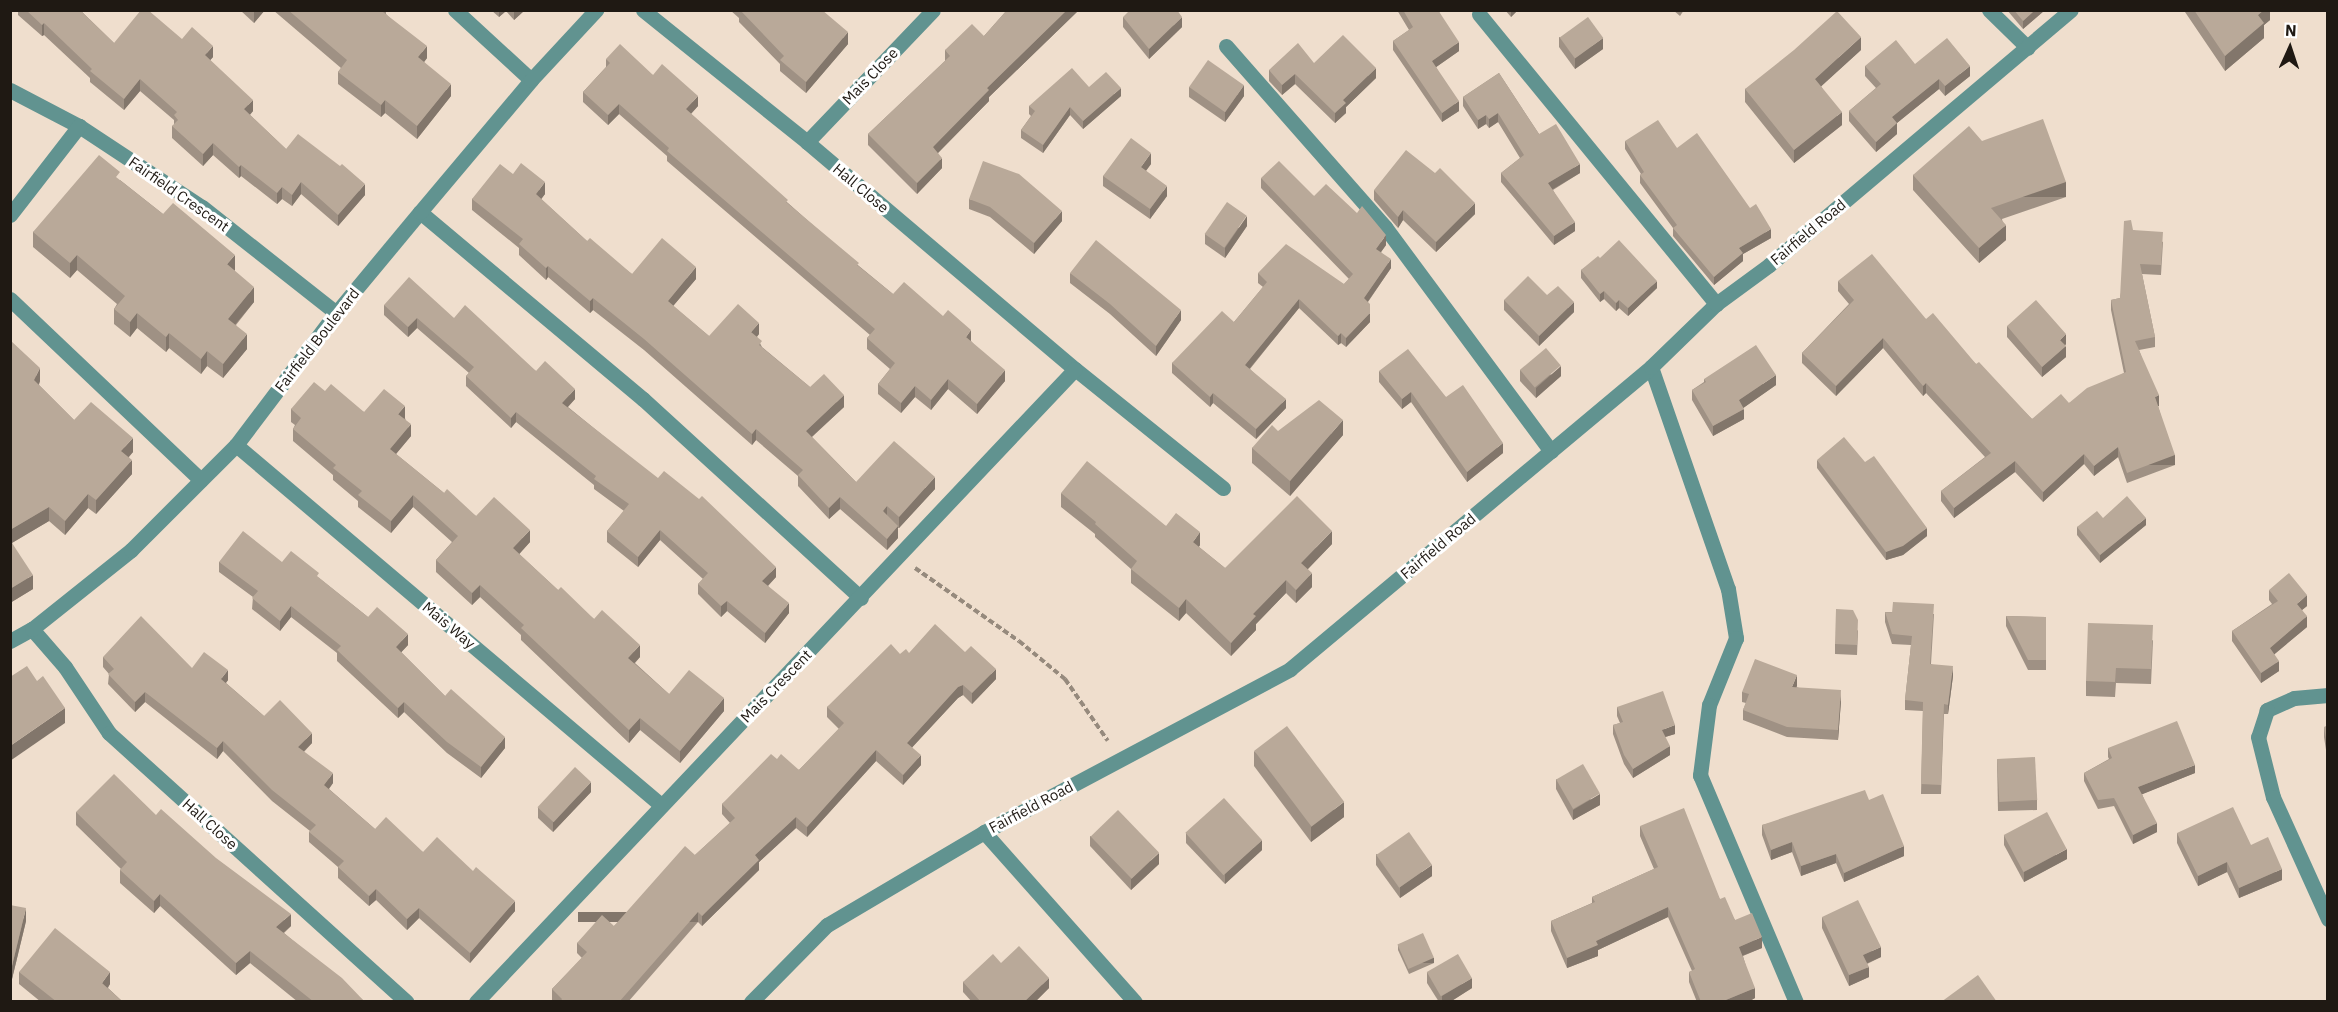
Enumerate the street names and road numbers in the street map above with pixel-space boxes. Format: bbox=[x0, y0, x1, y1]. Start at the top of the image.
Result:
street label: Mais Close bbox=[838, 44, 902, 108]
street label: Fairfield Crescent bbox=[126, 153, 232, 235]
street label: Hall Close bbox=[829, 159, 893, 217]
street label: Fairfield Road bbox=[1767, 195, 1849, 269]
street label: Fairfield Boulevard bbox=[271, 285, 363, 395]
street label: Fairfield Road bbox=[1397, 509, 1479, 583]
street label: Mais Way bbox=[419, 598, 479, 652]
street label: Mais Crescent bbox=[737, 646, 815, 726]
street label: Fairfield Road bbox=[986, 777, 1076, 837]
street label: Hall Close bbox=[179, 795, 241, 853]

